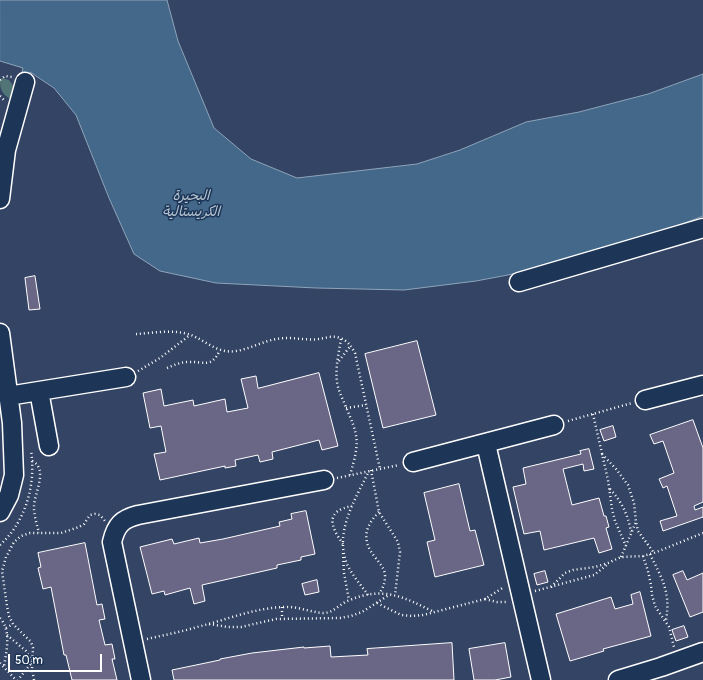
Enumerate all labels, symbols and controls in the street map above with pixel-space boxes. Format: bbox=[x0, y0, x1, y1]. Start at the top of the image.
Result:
water label: البحيرة الكريستالية bbox=[162, 188, 220, 220]
scale bar bbox=[10, 646, 104, 672]
text: 50 m bbox=[15, 653, 43, 668]

